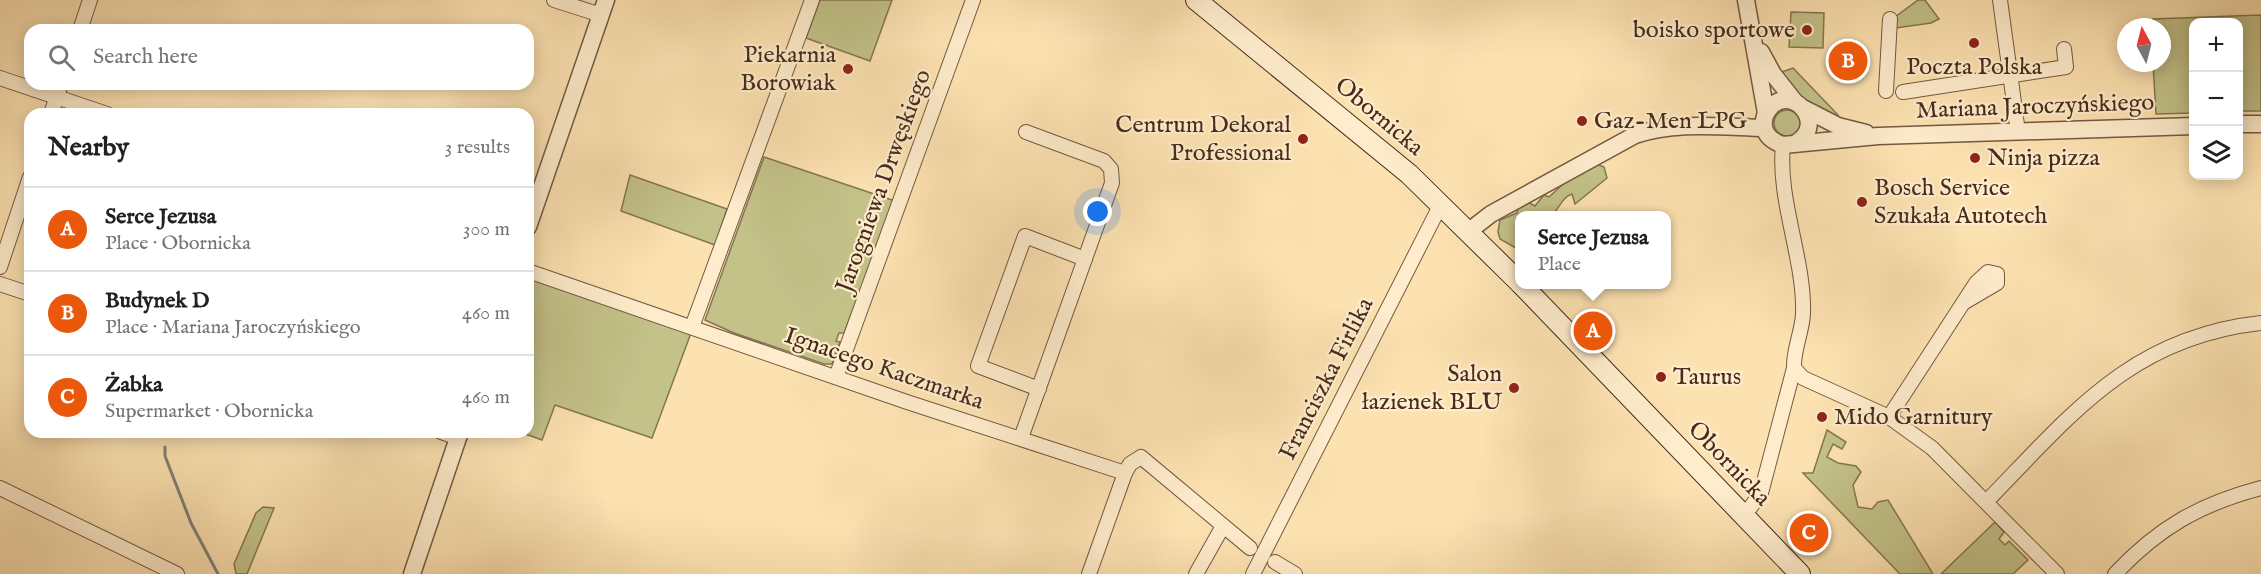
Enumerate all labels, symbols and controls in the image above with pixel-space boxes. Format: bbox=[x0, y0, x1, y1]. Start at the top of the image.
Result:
place label: boisko sportowe bbox=[1633, 15, 1795, 46]
north arrow bbox=[2117, 18, 2171, 72]
map controls bbox=[2189, 18, 2243, 180]
button: + bbox=[2189, 18, 2243, 72]
marker: boisko sportowe bbox=[1800, 23, 1814, 37]
search box bbox=[24, 24, 534, 90]
marker: Poczta Polska bbox=[1967, 36, 1981, 50]
pin: B bbox=[1828, 38, 1868, 84]
place label: Piekarnia Borowiak bbox=[740, 40, 837, 99]
icon: search bbox=[45, 41, 78, 74]
text: Search here bbox=[93, 43, 198, 71]
place label: Poczta Polska bbox=[1906, 52, 2043, 83]
marker: Piekarnia Borowiak bbox=[841, 62, 855, 76]
street label: Jarogniewa Drwęskiego bbox=[828, 65, 939, 300]
street label: Obornicka bbox=[1328, 71, 1430, 164]
button: − bbox=[2189, 72, 2243, 126]
street label: Mariana Jaroczyńskiego bbox=[1915, 87, 2155, 127]
place label: Gaz-Men LPG bbox=[1594, 106, 1747, 137]
place label: Centrum Dekoral Professional bbox=[1115, 110, 1291, 169]
marker: Gaz-Men LPG bbox=[1575, 114, 1589, 128]
button: layers bbox=[2189, 126, 2243, 180]
text: Nearby bbox=[48, 131, 129, 164]
marker: Centrum Dekoral Professional bbox=[1296, 132, 1310, 146]
text: 3 results bbox=[445, 135, 510, 160]
place label: Ninja pizza bbox=[1987, 143, 2101, 174]
marker: Ninja pizza bbox=[1968, 151, 1982, 165]
place label: Bosch Service Szukała Autotech bbox=[1874, 173, 2048, 232]
marker: Bosch Service Szukała Autotech bbox=[1855, 195, 1869, 209]
your location bbox=[1083, 197, 1112, 226]
text: Serce Jezusa bbox=[105, 203, 216, 231]
popup bbox=[1515, 211, 1671, 289]
text: A bbox=[61, 217, 74, 242]
text: 300 m bbox=[463, 217, 510, 242]
text: Serce Jezusa bbox=[1537, 224, 1649, 252]
text: Place · Obornicka bbox=[105, 231, 251, 256]
text: Place bbox=[1537, 252, 1581, 277]
text: Budynek D bbox=[105, 287, 209, 315]
street label: Franciszka Firlika bbox=[1273, 292, 1382, 465]
text: B bbox=[61, 301, 74, 326]
text: 460 m bbox=[462, 301, 510, 326]
pin: A bbox=[1574, 308, 1612, 354]
text: Place · Mariana Jaroczyńskiego bbox=[105, 315, 361, 340]
street label: Ignacego Kaczmarka bbox=[780, 320, 988, 418]
place label: Salon łazienek BLU bbox=[1361, 359, 1503, 418]
place label: Taurus bbox=[1673, 362, 1741, 393]
marker: Taurus bbox=[1654, 370, 1668, 384]
text: Żabka bbox=[105, 371, 163, 399]
marker: Salon łazienek BLU bbox=[1507, 381, 1521, 395]
text: C bbox=[60, 385, 75, 410]
text: 460 m bbox=[462, 385, 510, 410]
text: Supermarket · Obornicka bbox=[105, 399, 313, 424]
place label: Mido Garnitury bbox=[1834, 402, 1993, 433]
marker: Mido Garnitury bbox=[1815, 410, 1829, 424]
street label: Obornicka bbox=[1681, 415, 1778, 514]
pin: C bbox=[1790, 510, 1828, 556]

